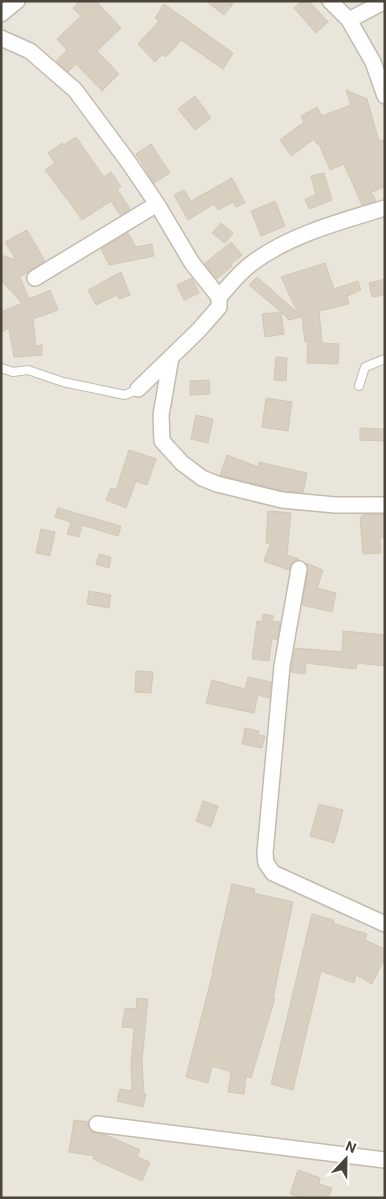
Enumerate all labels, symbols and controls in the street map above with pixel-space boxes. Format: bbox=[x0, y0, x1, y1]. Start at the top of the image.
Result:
north arrow bbox=[321, 1134, 371, 1184]
text: N bbox=[343, 1138, 358, 1156]

